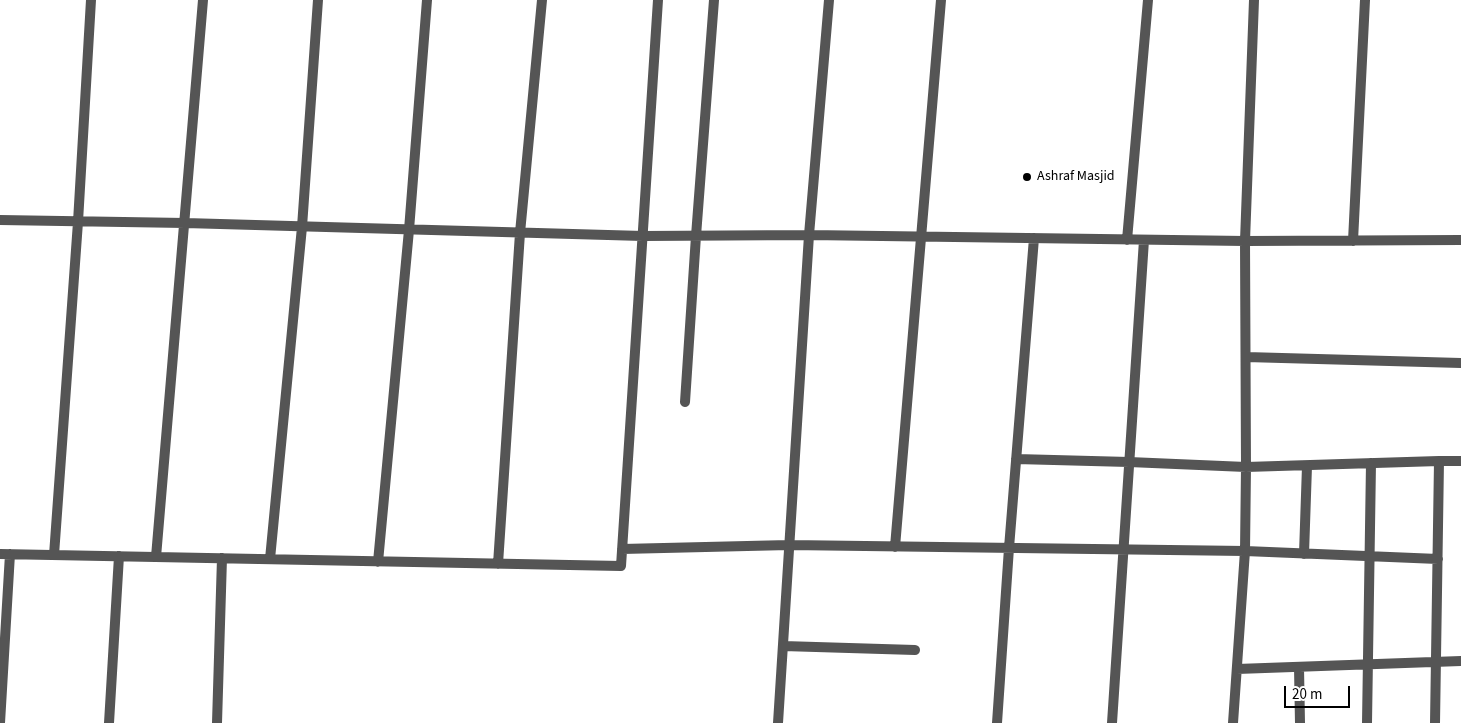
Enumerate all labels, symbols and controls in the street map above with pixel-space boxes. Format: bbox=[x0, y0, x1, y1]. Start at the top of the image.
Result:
place label: Ashraf Masjid bbox=[1037, 169, 1115, 185]
marker: Ashraf Masjid bbox=[1021, 171, 1033, 183]
scale bar bbox=[1286, 676, 1352, 708]
text: 20 m bbox=[1292, 684, 1322, 705]

